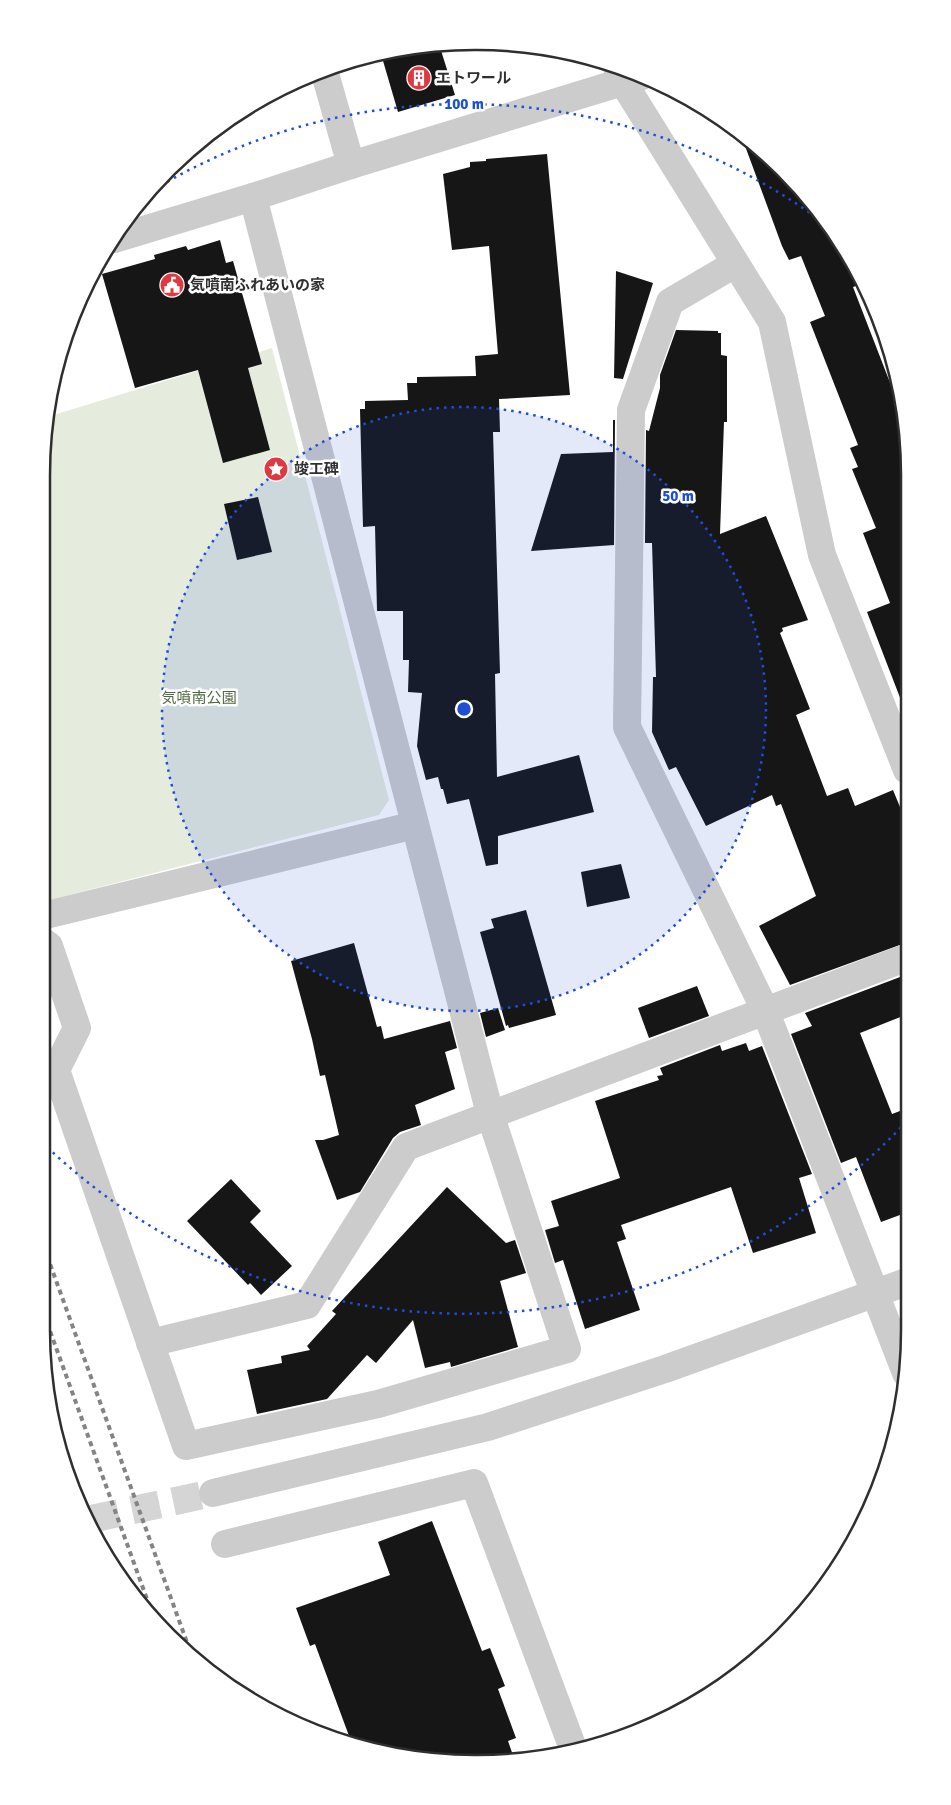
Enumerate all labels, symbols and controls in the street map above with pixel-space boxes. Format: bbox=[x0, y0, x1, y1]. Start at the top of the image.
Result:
building icon: エトワール bbox=[406, 65, 432, 91]
place label: エトワール bbox=[436, 69, 511, 87]
text: 100 m bbox=[444, 95, 484, 113]
public building icon: 気噴南ふれあいの家 bbox=[159, 272, 185, 298]
place label: 気噴南ふれあいの家 bbox=[190, 276, 325, 294]
place icon: 竣工碑 bbox=[263, 456, 289, 482]
place label: 竣工碑 bbox=[294, 460, 339, 478]
text: 50 m bbox=[662, 487, 694, 505]
park label: 気噴南公園 bbox=[161, 689, 237, 707]
centre of rings bbox=[455, 700, 473, 718]

